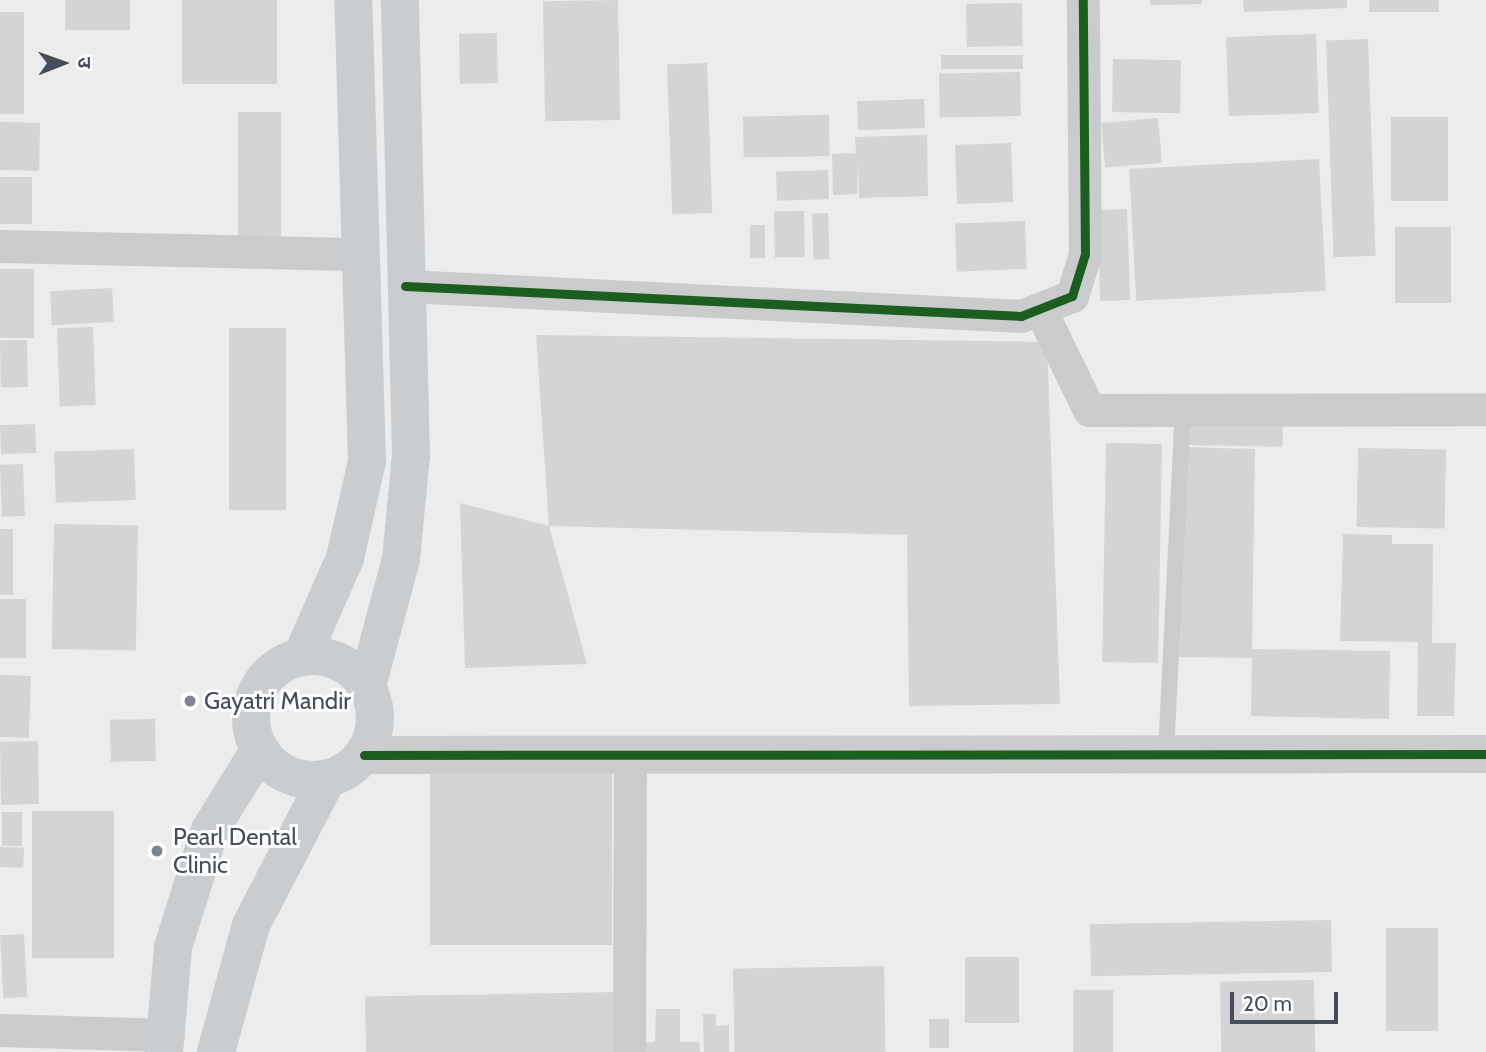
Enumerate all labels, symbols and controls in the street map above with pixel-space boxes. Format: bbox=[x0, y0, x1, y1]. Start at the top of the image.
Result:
north arrow bbox=[28, 28, 98, 98]
text: उ bbox=[73, 57, 96, 68]
place label: Gayatri Mandir bbox=[204, 687, 351, 715]
marker: Gayatri Mandir bbox=[182, 693, 198, 709]
place label: Pearl Dental Clinic bbox=[173, 823, 297, 879]
marker: Pearl Dental Clinic bbox=[147, 841, 167, 861]
scale bar bbox=[1234, 978, 1342, 1022]
text: 20 m bbox=[1243, 991, 1292, 1016]

